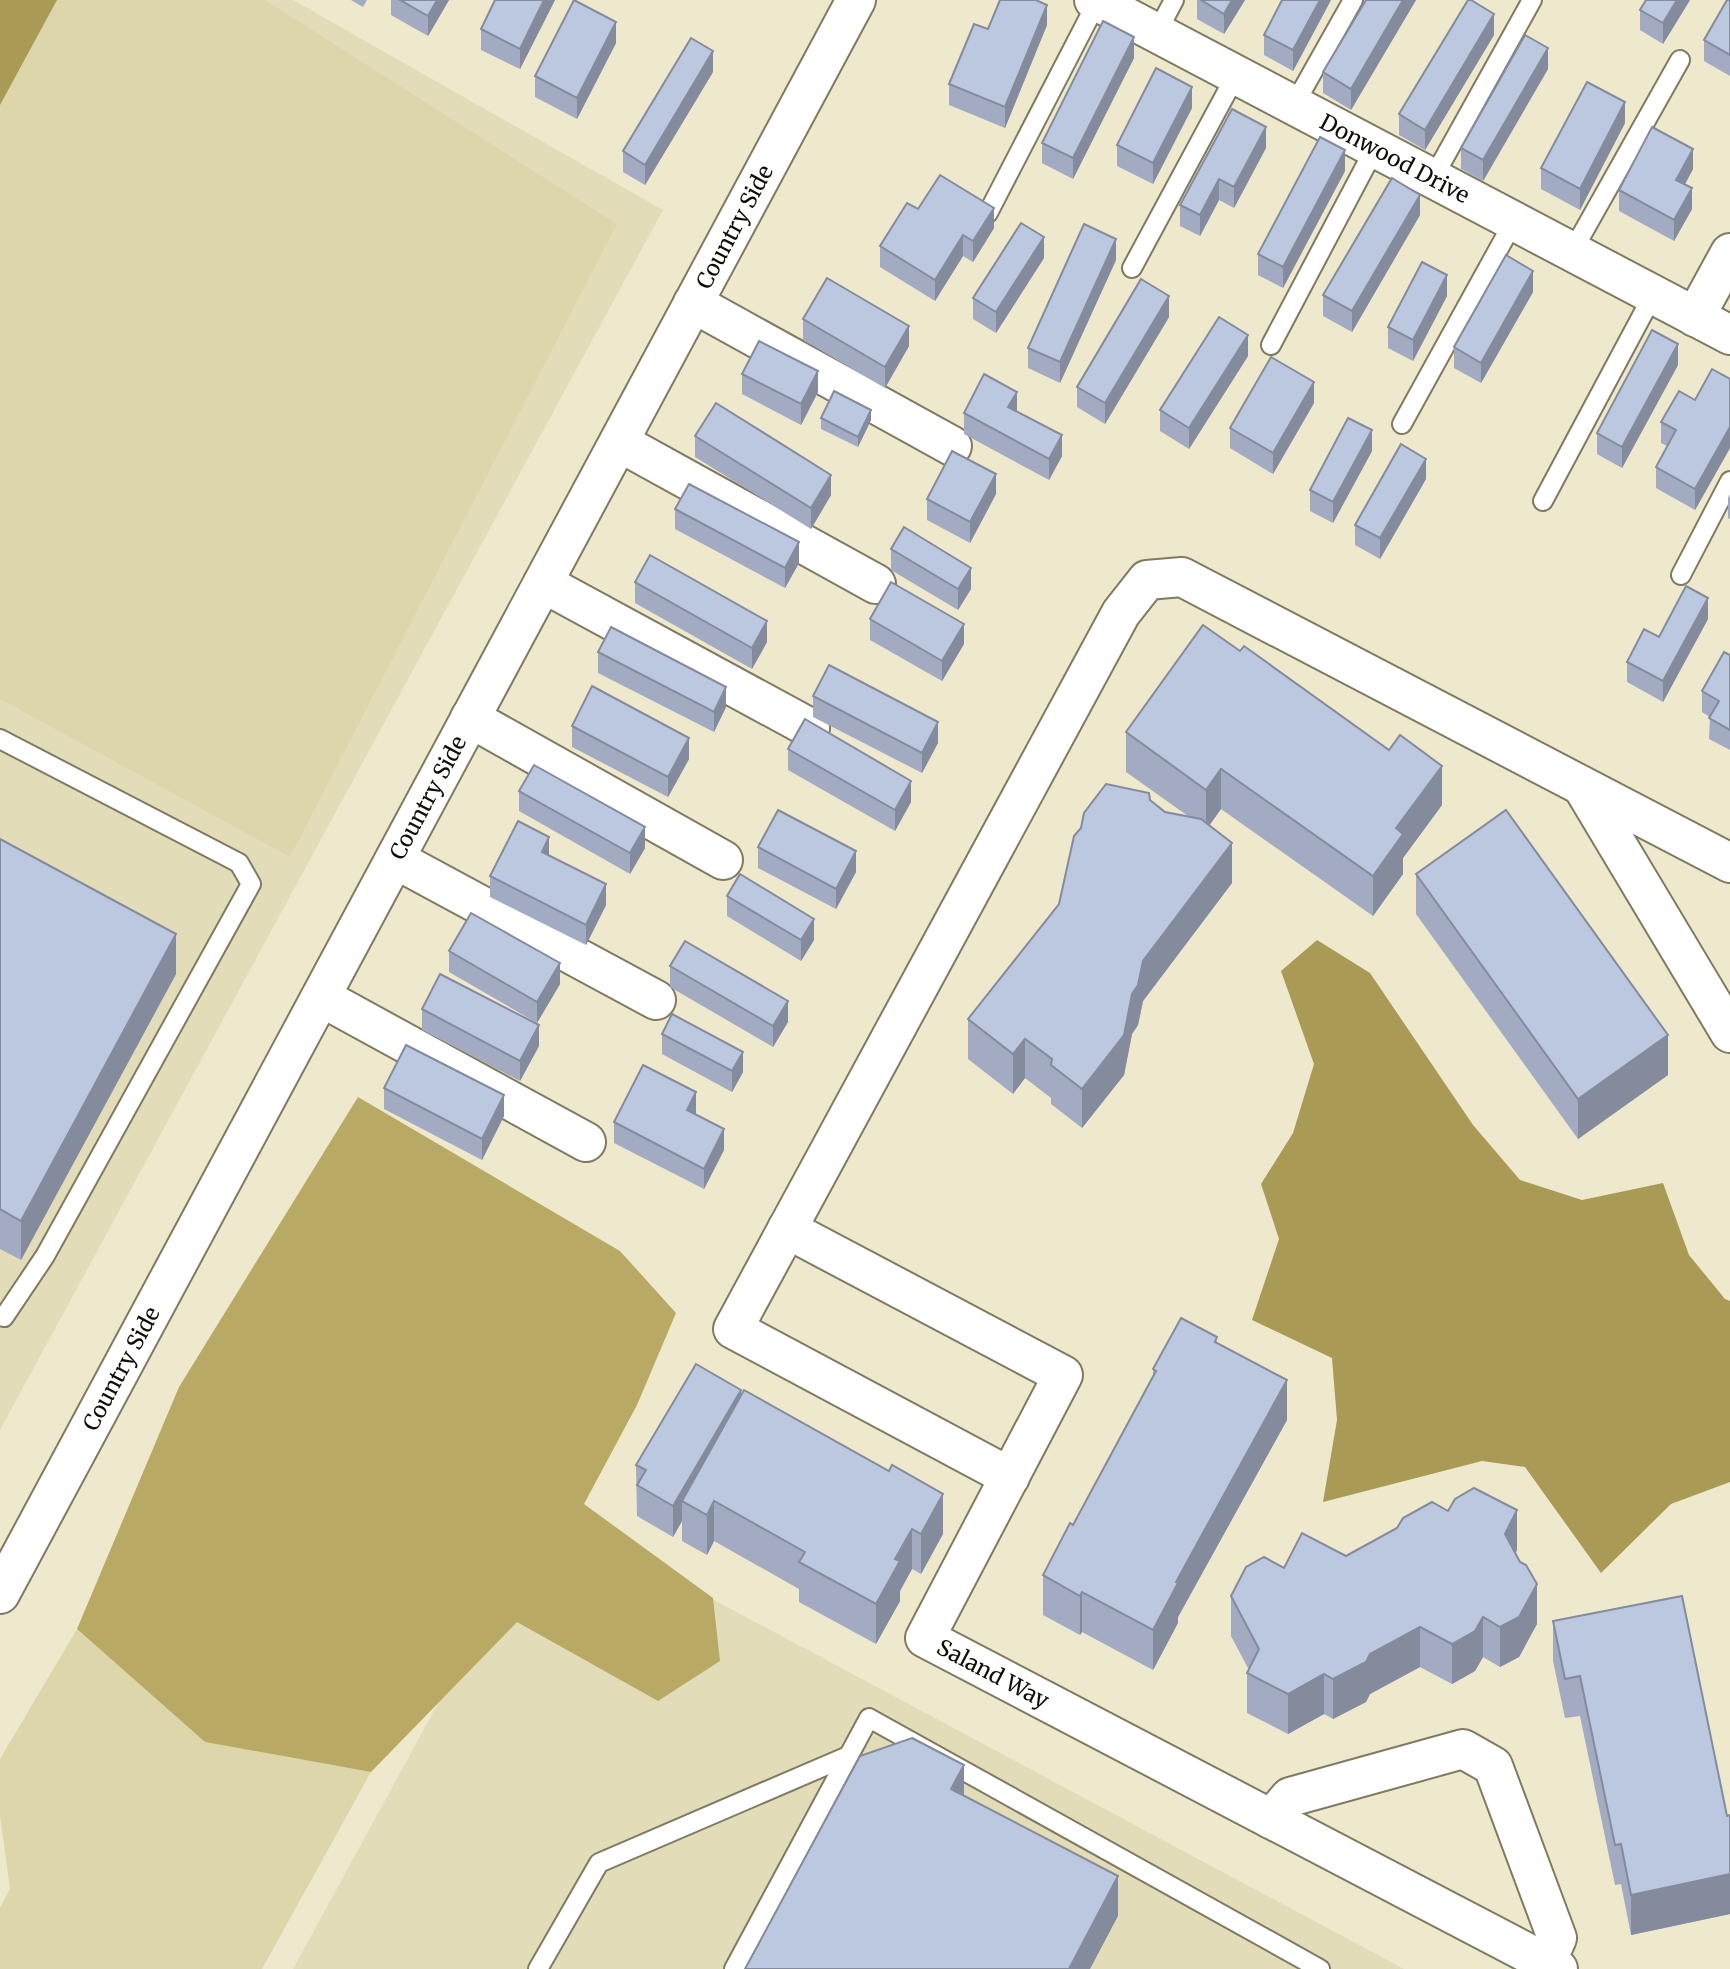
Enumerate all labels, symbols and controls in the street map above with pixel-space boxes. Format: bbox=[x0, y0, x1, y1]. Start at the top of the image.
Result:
street label: Donwood Drive bbox=[1315, 108, 1474, 209]
street label: Country Side bbox=[690, 160, 779, 293]
street label: Country Side bbox=[383, 731, 472, 864]
street label: Country Side bbox=[76, 1302, 166, 1435]
street label: Saland Way bbox=[932, 1633, 1054, 1714]

